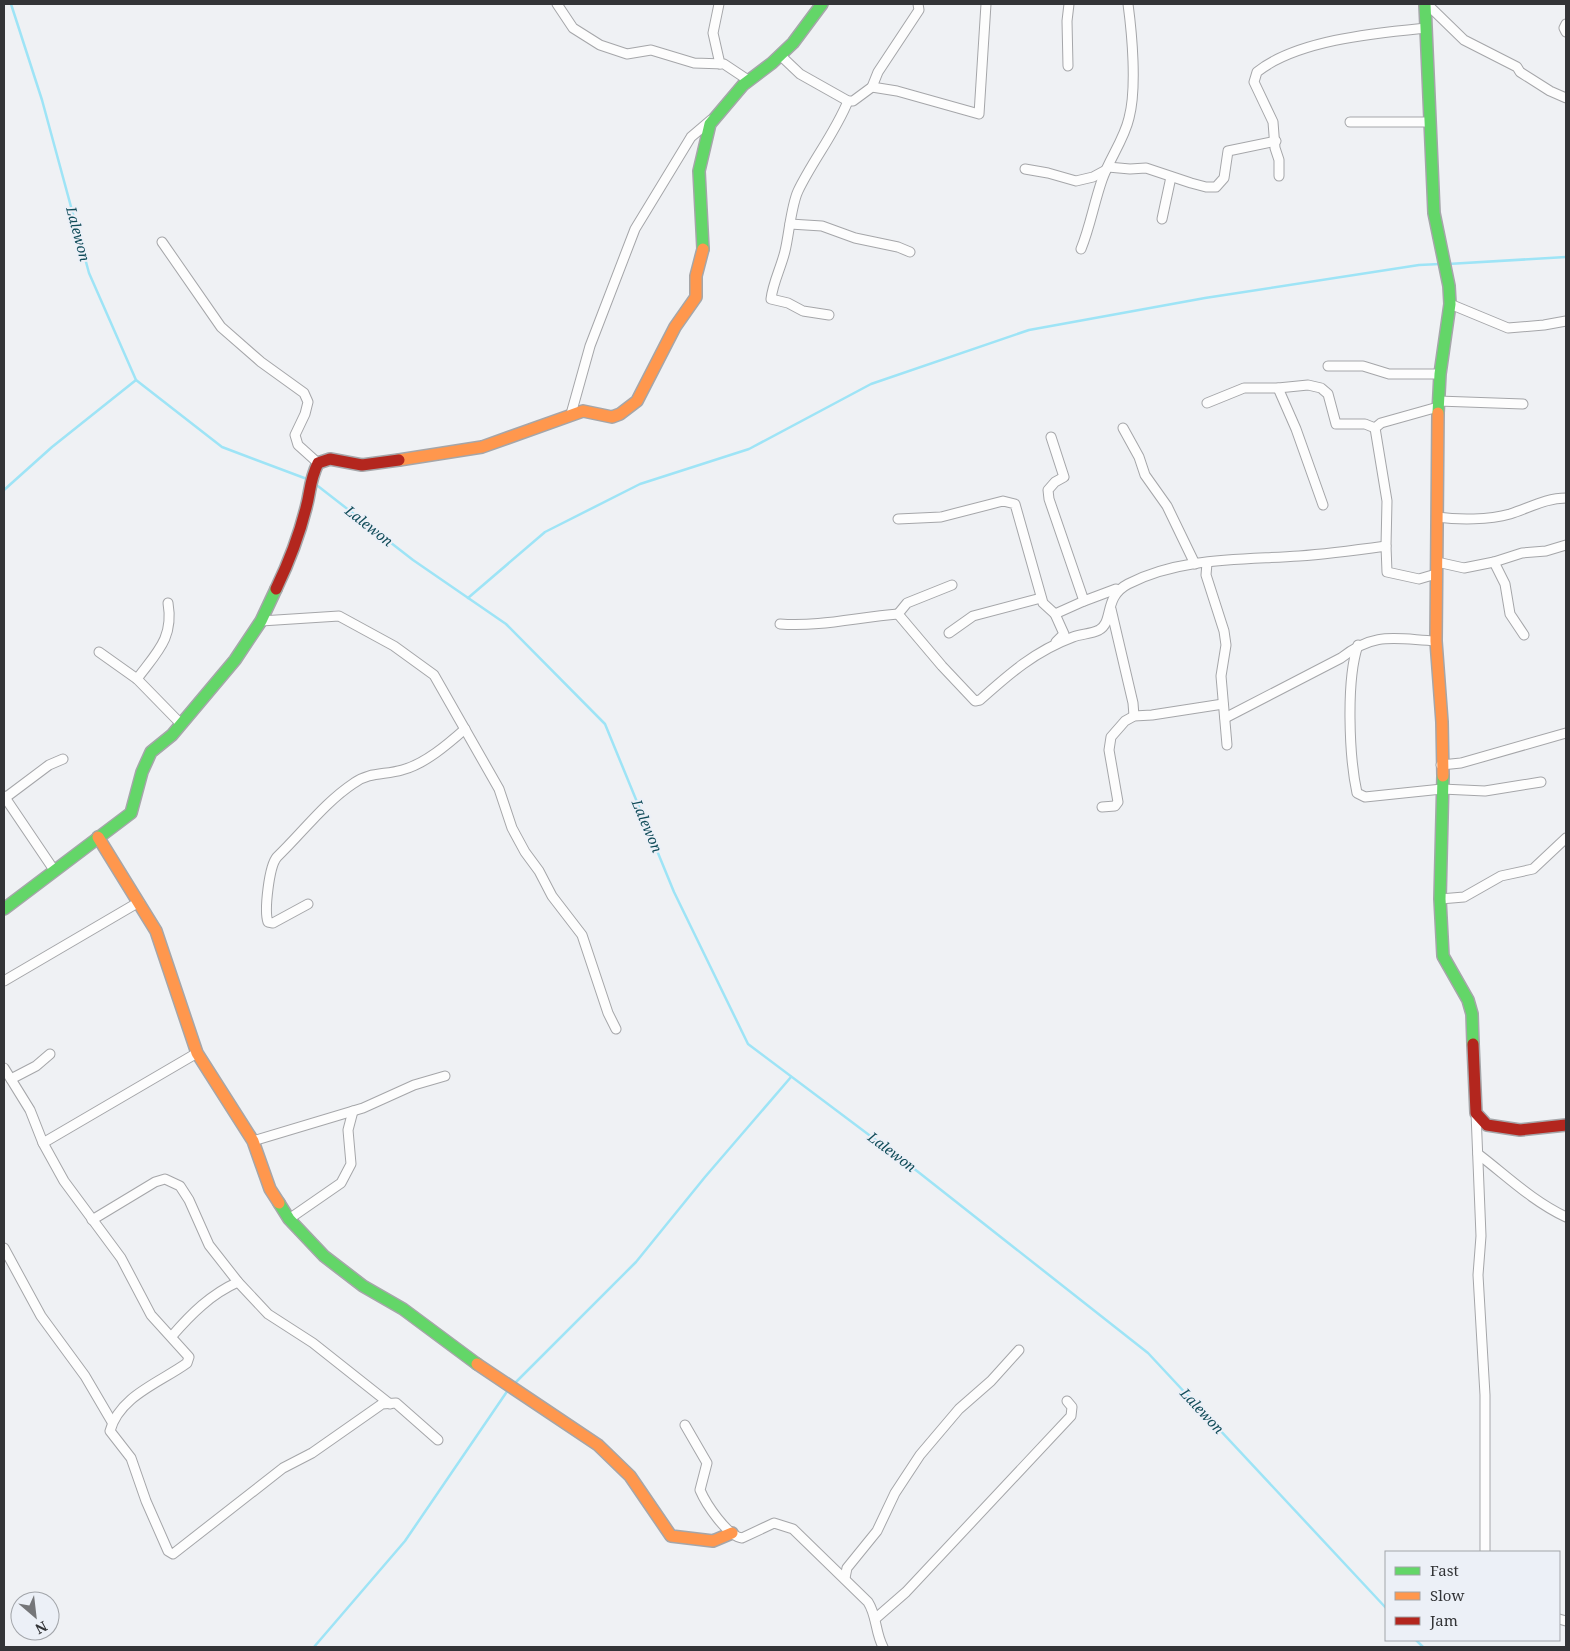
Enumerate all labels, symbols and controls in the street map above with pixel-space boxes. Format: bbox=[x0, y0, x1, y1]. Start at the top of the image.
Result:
water label: Lalewon bbox=[62, 203, 95, 264]
water label: Lalewon bbox=[341, 500, 398, 551]
water label: Lalewon bbox=[627, 795, 667, 856]
water label: Lalewon bbox=[863, 1127, 921, 1176]
water label: Lalewon bbox=[1176, 1383, 1229, 1438]
legend bbox=[1385, 1551, 1560, 1641]
text: Fast bbox=[1430, 1560, 1459, 1580]
text: Slow bbox=[1430, 1585, 1464, 1605]
north arrow bbox=[10, 1591, 60, 1641]
text: Jam bbox=[1429, 1610, 1458, 1630]
text: N bbox=[32, 1617, 51, 1639]

